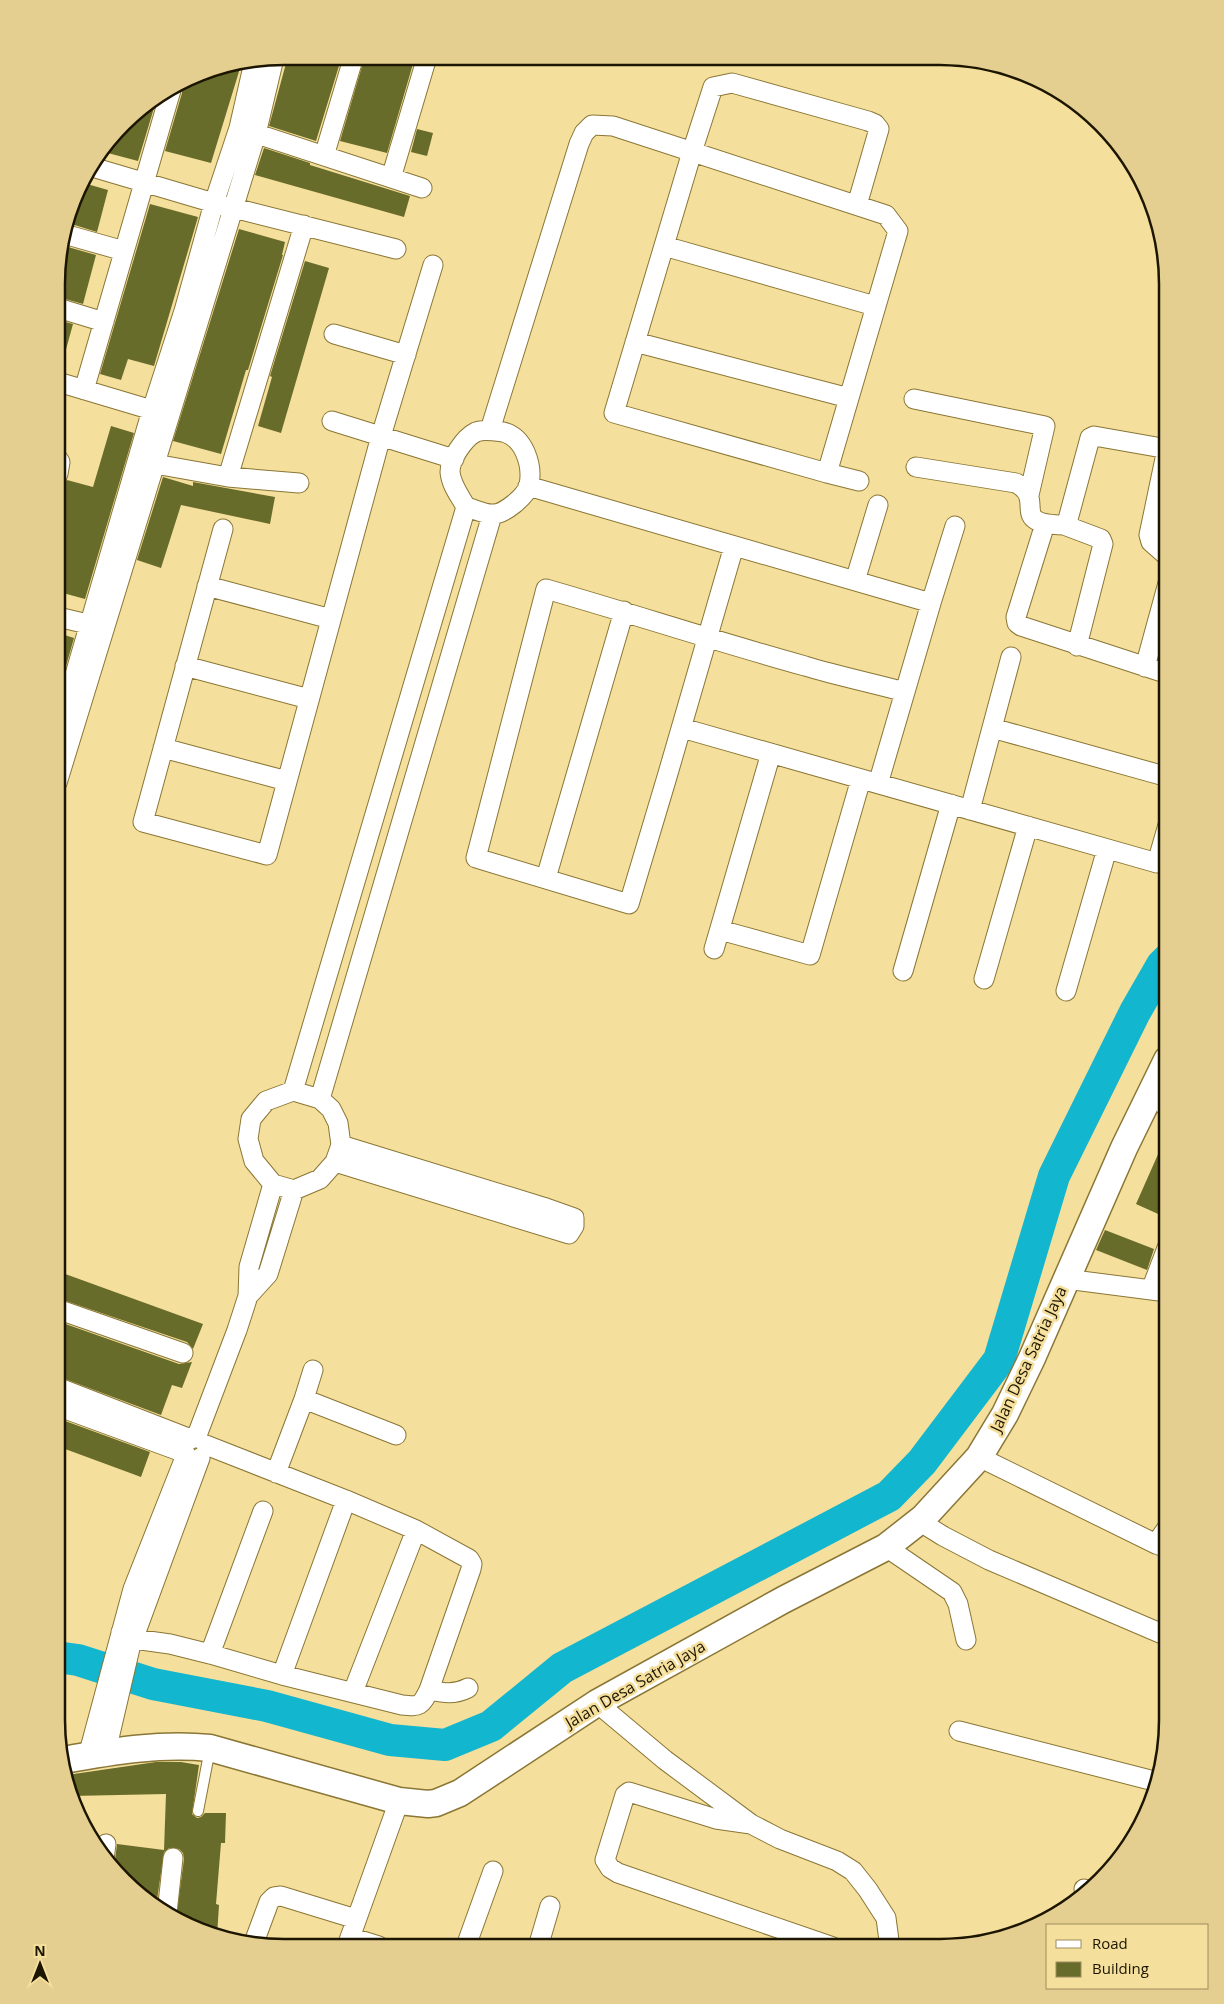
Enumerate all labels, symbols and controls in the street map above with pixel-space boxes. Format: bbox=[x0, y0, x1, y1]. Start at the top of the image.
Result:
street label: Jalan Desa Satria Jaya bbox=[984, 1283, 1071, 1437]
street label: Jalan Desa Satria Jaya bbox=[559, 1635, 709, 1734]
legend bbox=[1046, 1924, 1209, 1989]
text: Road bbox=[1092, 1933, 1128, 1953]
north arrow bbox=[15, 1939, 65, 1989]
text: N bbox=[34, 1941, 46, 1960]
text: Building bbox=[1092, 1958, 1149, 1978]

